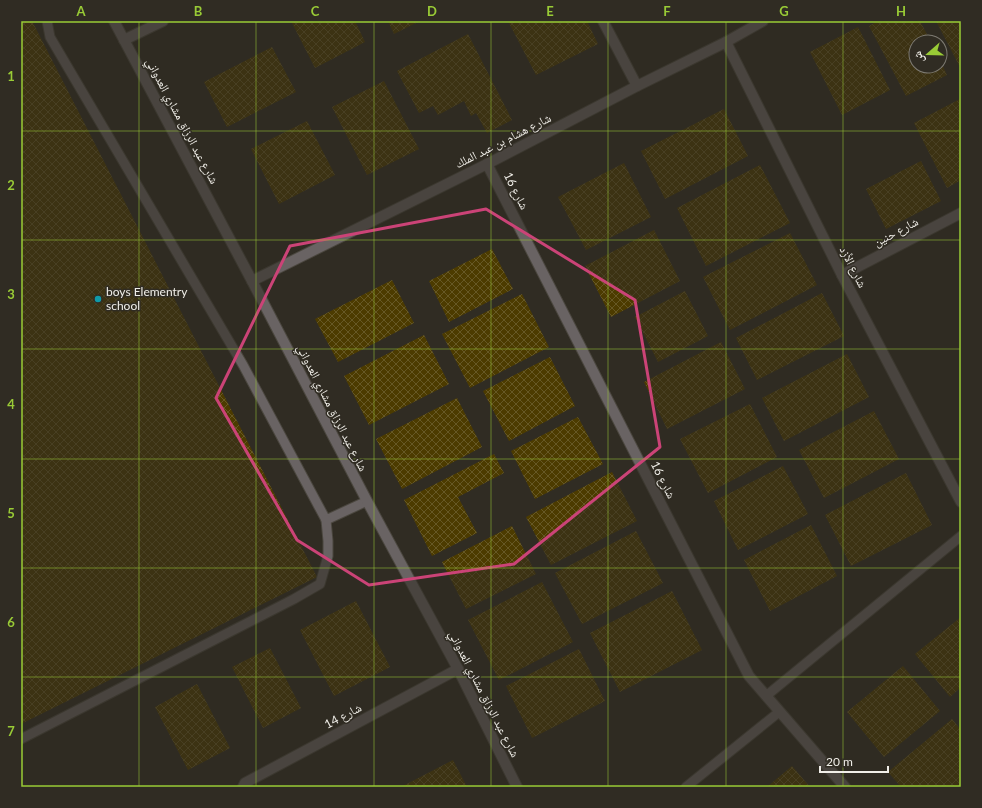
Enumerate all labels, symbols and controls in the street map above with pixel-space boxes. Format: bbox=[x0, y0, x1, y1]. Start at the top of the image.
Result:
text: A bbox=[75, 3, 86, 19]
text: B bbox=[194, 3, 203, 19]
text: C bbox=[311, 3, 320, 19]
text: D bbox=[427, 3, 437, 19]
text: E bbox=[546, 3, 554, 19]
text: F bbox=[663, 3, 671, 19]
text: G bbox=[779, 3, 789, 19]
text: H bbox=[896, 3, 906, 19]
north arrow bbox=[908, 34, 948, 74]
text: ش bbox=[910, 49, 928, 65]
street label: شارع عبد الرزاق مشاري العدواني bbox=[140, 55, 222, 188]
text: 1 bbox=[7, 68, 15, 84]
street label: شارع هشام بن عبد الملك bbox=[452, 110, 554, 172]
street label: شارع 16 bbox=[500, 170, 532, 212]
text: 2 bbox=[7, 177, 15, 193]
street label: شارع حنين bbox=[871, 214, 921, 250]
street label: شارع الأزد bbox=[836, 244, 870, 291]
place label: boys Elementry school bbox=[106, 284, 188, 313]
text: 3 bbox=[7, 286, 15, 302]
marker: boys Elementry school bbox=[93, 294, 103, 304]
street label: شارع عبد الرزاق مشاري العدواني bbox=[291, 342, 371, 475]
text: 4 bbox=[7, 396, 15, 412]
street label: شارع 16 bbox=[647, 459, 679, 501]
text: 5 bbox=[7, 505, 15, 521]
text: 6 bbox=[7, 614, 15, 630]
street label: شارع عبد الرزاق مشاري العدواني bbox=[443, 628, 523, 761]
street label: شارع 14 bbox=[322, 700, 364, 732]
text: 7 bbox=[7, 723, 15, 739]
scale bar bbox=[820, 748, 888, 774]
text: 20 m bbox=[826, 754, 853, 769]

